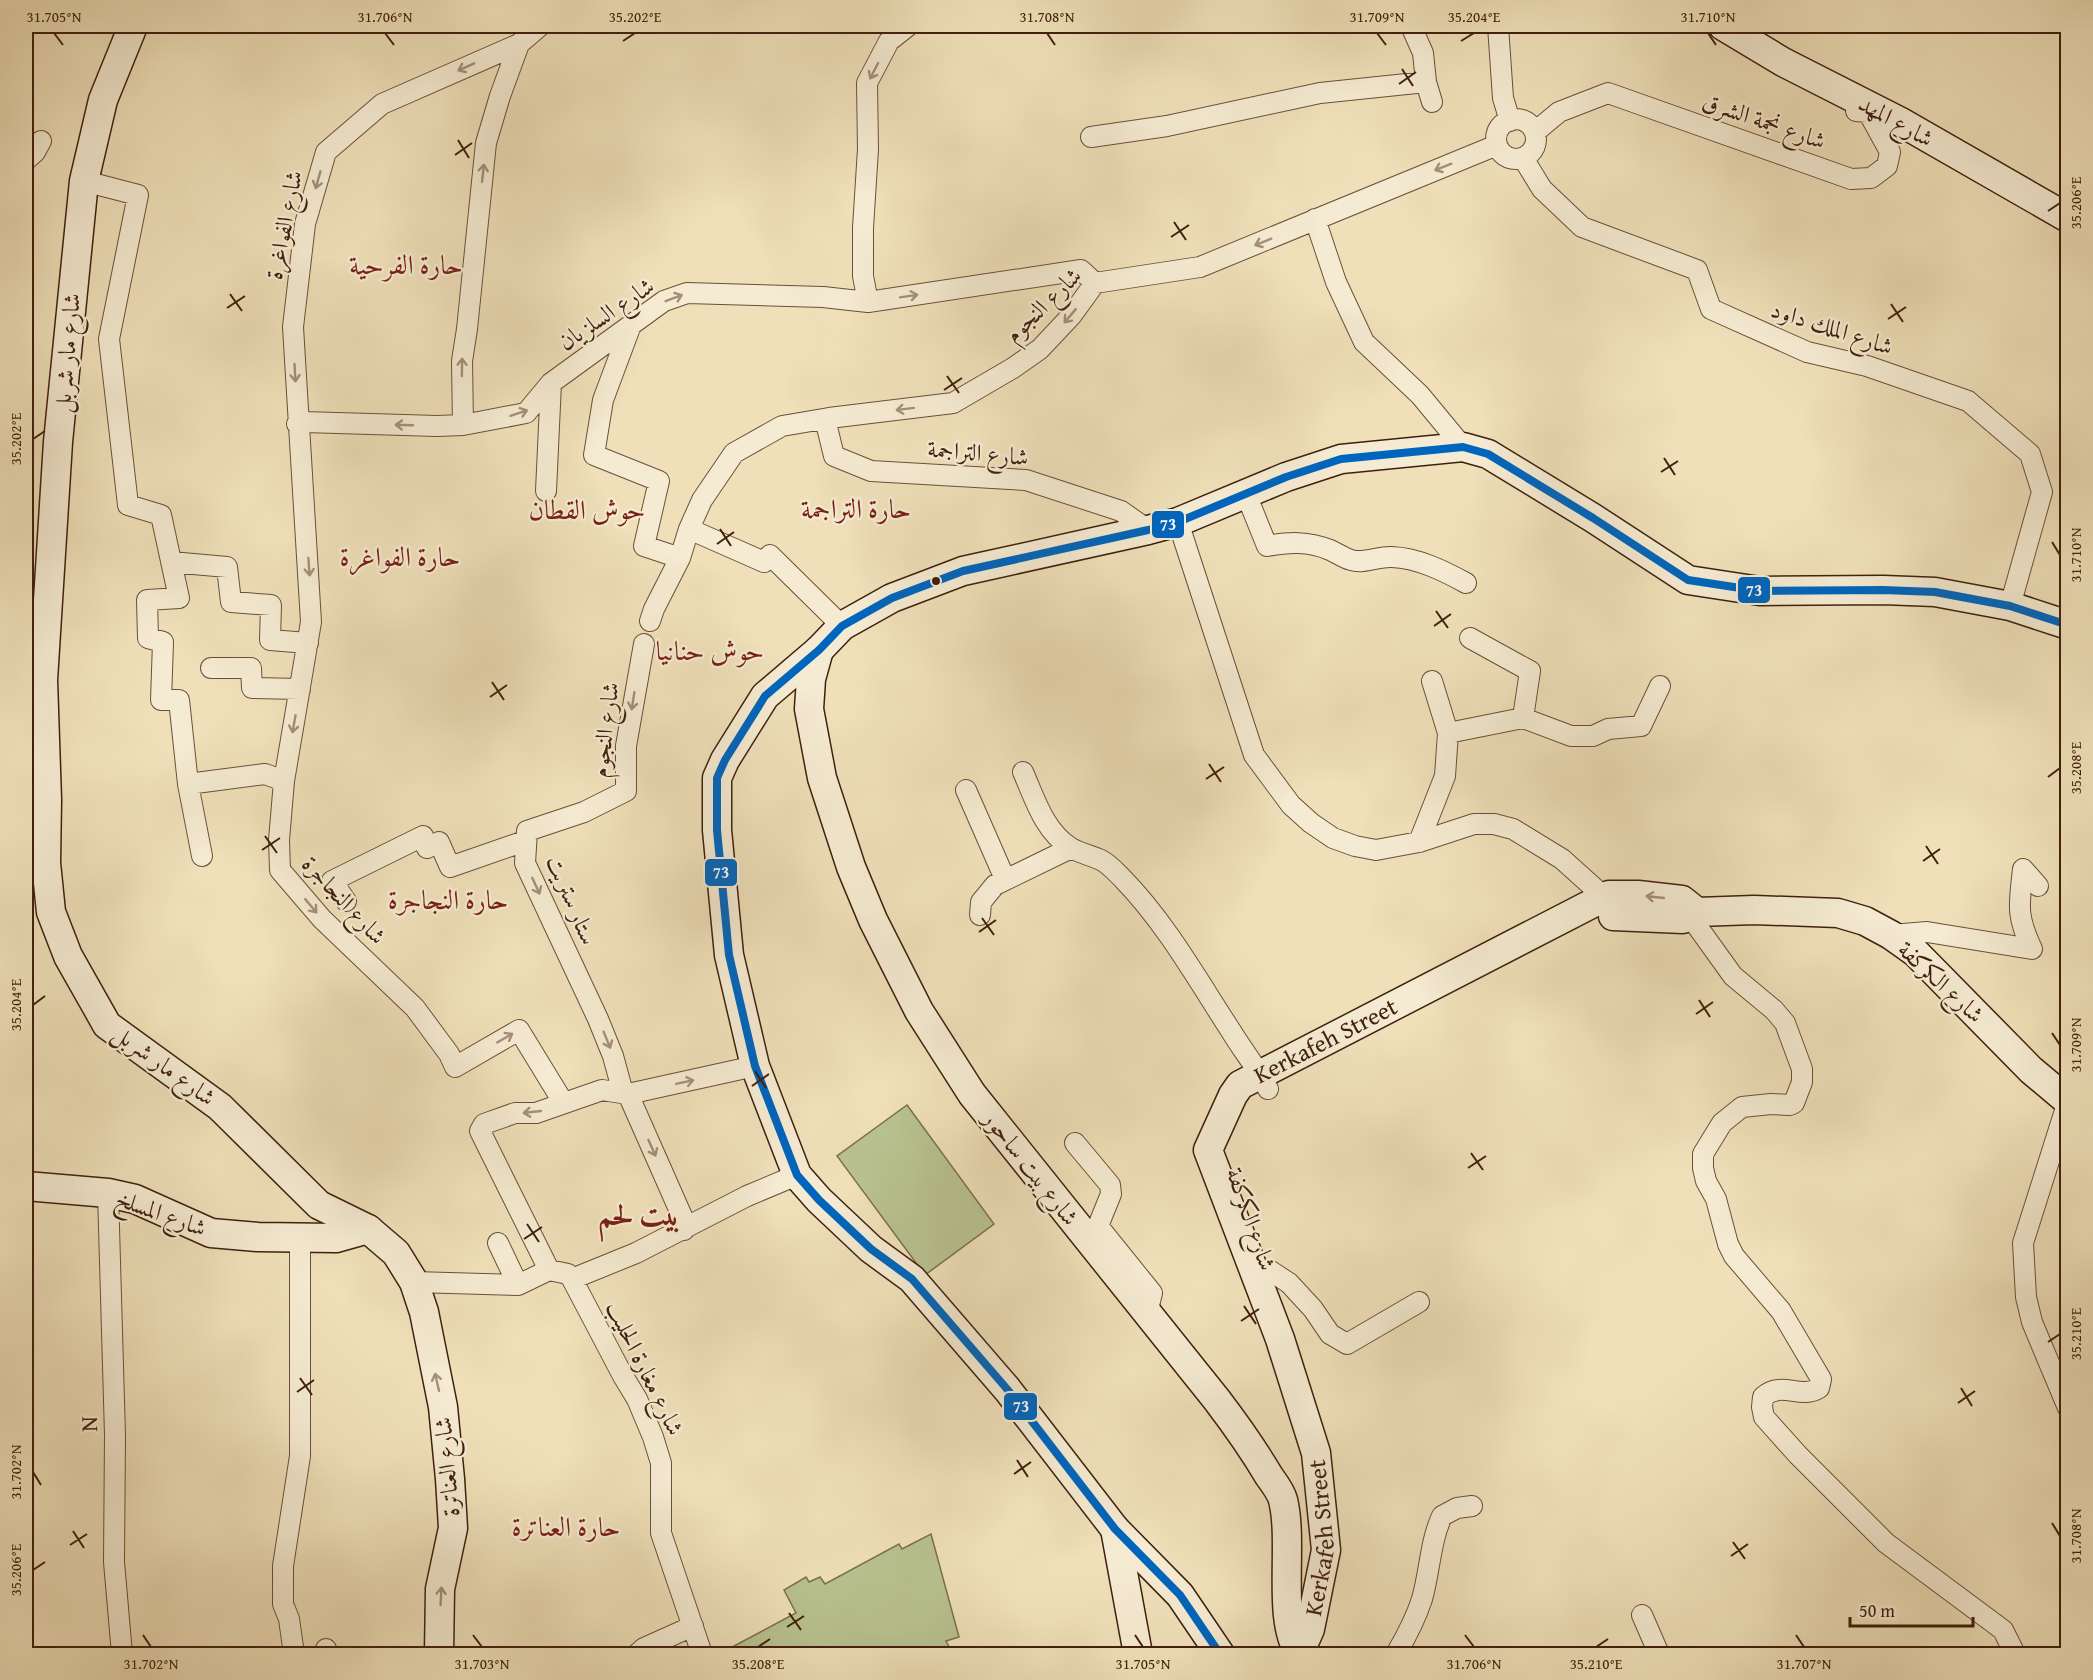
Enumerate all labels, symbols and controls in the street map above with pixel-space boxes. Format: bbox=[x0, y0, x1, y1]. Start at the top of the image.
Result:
text: 31.705°N bbox=[27, 6, 82, 27]
text: 31.706°N bbox=[358, 6, 413, 27]
text: 35.202°E bbox=[609, 6, 662, 27]
text: 31.708°N bbox=[1020, 6, 1075, 27]
text: 31.709°N bbox=[1350, 6, 1405, 27]
text: 35.204°E bbox=[1448, 6, 1501, 27]
text: 31.710°N bbox=[1681, 6, 1736, 27]
one-way arrow bbox=[457, 62, 475, 73]
one-way arrow bbox=[867, 62, 879, 80]
street label: شارع نجمة الشرق bbox=[1697, 83, 1831, 161]
street label: شارع المهد bbox=[1851, 86, 1940, 158]
one-way arrow bbox=[1434, 162, 1453, 173]
one-way arrow bbox=[478, 164, 489, 184]
street label: شارع الفواغرة bbox=[256, 167, 314, 283]
one-way arrow bbox=[311, 170, 323, 189]
text: 35.206°E bbox=[2065, 176, 2086, 229]
one-way arrow bbox=[1254, 237, 1273, 248]
district label: حارة الفرحية bbox=[349, 244, 463, 284]
street label: شارع النجوم bbox=[996, 259, 1092, 353]
street label: شارع السلزيان bbox=[550, 268, 663, 361]
one-way arrow bbox=[899, 290, 918, 301]
street label: شارع الملك داود bbox=[1766, 291, 1898, 367]
street label: شارع مار شربل bbox=[44, 292, 92, 415]
one-way arrow bbox=[664, 292, 683, 303]
one-way arrow bbox=[1063, 308, 1076, 324]
one-way arrow bbox=[456, 357, 468, 377]
one-way arrow bbox=[289, 362, 300, 382]
one-way arrow bbox=[896, 404, 916, 415]
one-way arrow bbox=[510, 407, 529, 418]
text: 35.202°E bbox=[5, 412, 26, 465]
one-way arrow bbox=[395, 420, 415, 431]
street label: شارع التراجمة bbox=[926, 431, 1030, 477]
district label: حارة التراجمة bbox=[801, 488, 911, 528]
district label: حوش القطان bbox=[528, 489, 646, 529]
line badge: 73 bbox=[1151, 510, 1185, 539]
text: 73 bbox=[1160, 512, 1176, 536]
text: 31.710°N bbox=[2065, 527, 2086, 582]
district label: حارة الفواغرة bbox=[340, 536, 460, 576]
one-way arrow bbox=[303, 557, 314, 577]
unlabelled marker bbox=[930, 575, 942, 587]
line badge: 73 bbox=[1737, 576, 1771, 604]
text: 73 bbox=[1746, 578, 1762, 602]
district label: حوش حنانيا bbox=[656, 630, 764, 670]
street label: شارع النجوم bbox=[581, 680, 632, 780]
one-way arrow bbox=[627, 691, 638, 710]
one-way arrow bbox=[288, 713, 299, 733]
text: 35.208°E bbox=[2065, 741, 2086, 794]
street label: شارع النجاجرة bbox=[292, 847, 395, 954]
street label: ستار ستريت bbox=[538, 850, 607, 950]
line badge: 73 bbox=[704, 858, 738, 887]
text: 73 bbox=[713, 860, 729, 884]
one-way arrow bbox=[531, 877, 542, 895]
district label: حارة النجاجرة bbox=[388, 879, 508, 919]
one-way arrow bbox=[1646, 891, 1666, 902]
one-way arrow bbox=[304, 898, 318, 913]
street label: شارع الكركفة bbox=[1888, 932, 1992, 1033]
text: 35.204°E bbox=[5, 978, 26, 1031]
street label: Kerkafeh Street bbox=[1247, 989, 1404, 1092]
street label: شارع مار شربل bbox=[104, 1015, 223, 1117]
text: 31.709°N bbox=[2065, 1017, 2086, 1072]
one-way arrow bbox=[602, 1030, 613, 1049]
one-way arrow bbox=[496, 1031, 513, 1043]
one-way arrow bbox=[675, 1076, 694, 1087]
street label: شارع بيت ساحور bbox=[972, 1101, 1088, 1235]
one-way arrow bbox=[522, 1107, 542, 1118]
one-way arrow bbox=[646, 1138, 658, 1156]
street label: شارع الكركفة bbox=[1215, 1162, 1285, 1276]
street label: شارع المسلخ bbox=[109, 1180, 211, 1249]
district label: بيت لحم bbox=[598, 1192, 680, 1242]
street label: شارع مغارة الحليب bbox=[595, 1294, 693, 1443]
text: 35.210°E bbox=[2065, 1307, 2086, 1360]
one-way arrow bbox=[431, 1373, 442, 1393]
line badge: 73 bbox=[1003, 1392, 1038, 1421]
text: 73 bbox=[1013, 1394, 1029, 1418]
street label: شارع العناترة bbox=[425, 1415, 471, 1518]
street label: N bbox=[71, 1416, 106, 1432]
text: 31.702°N bbox=[5, 1444, 26, 1499]
street label: Kerkafeh Street bbox=[1295, 1457, 1343, 1619]
district label: حارة العناترة bbox=[512, 1506, 620, 1546]
text: 31.708°N bbox=[2065, 1508, 2086, 1563]
text: 35.206°E bbox=[5, 1543, 26, 1596]
one-way arrow bbox=[435, 1587, 446, 1607]
scale bar bbox=[1850, 1590, 1973, 1628]
text: 50 m bbox=[1859, 1597, 1895, 1624]
text: 31.702°N bbox=[124, 1653, 179, 1674]
text: 31.703°N bbox=[455, 1653, 510, 1674]
text: 35.208°E bbox=[732, 1653, 785, 1674]
text: 31.705°N bbox=[1116, 1653, 1171, 1674]
text: 31.706°N bbox=[1447, 1653, 1502, 1674]
text: 35.210°E bbox=[1570, 1653, 1623, 1674]
text: 31.707°N bbox=[1777, 1653, 1832, 1674]

